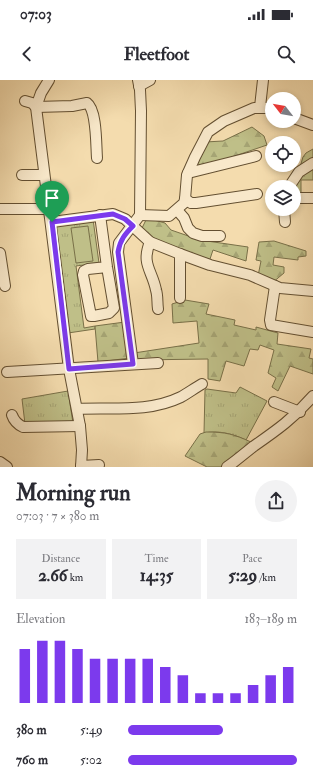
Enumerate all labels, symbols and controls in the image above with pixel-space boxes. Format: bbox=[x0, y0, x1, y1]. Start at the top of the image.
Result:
text: 07:03 bbox=[20, 5, 52, 24]
icon: back bbox=[16, 43, 38, 65]
text: Fleetfoot bbox=[124, 43, 189, 66]
icon: search bbox=[275, 43, 297, 65]
north arrow bbox=[265, 92, 301, 128]
map controls bbox=[265, 92, 301, 216]
button: locate bbox=[265, 136, 301, 172]
button: layers bbox=[265, 180, 301, 216]
pin bbox=[35, 181, 69, 222]
icon: arrive bbox=[41, 187, 63, 209]
text: Morning run bbox=[16, 479, 131, 507]
button: share bbox=[255, 480, 297, 522]
text: 07:03 · 7 × 380 m bbox=[16, 508, 99, 524]
text: Distance bbox=[42, 552, 80, 565]
text: Time bbox=[144, 552, 169, 565]
text: Pace bbox=[242, 552, 262, 565]
text: 2.66 bbox=[38, 565, 67, 586]
text: 14:35 bbox=[140, 565, 173, 586]
text: 5:29 bbox=[228, 565, 257, 586]
text: km bbox=[67, 571, 83, 584]
text: /km bbox=[257, 571, 276, 584]
text: Elevation bbox=[16, 611, 66, 627]
text: 183–189 m bbox=[244, 611, 297, 627]
text: 380 m bbox=[16, 722, 47, 738]
text: 5:49 bbox=[80, 722, 103, 738]
text: 760 m bbox=[16, 752, 48, 768]
text: 5:02 bbox=[80, 752, 102, 768]

